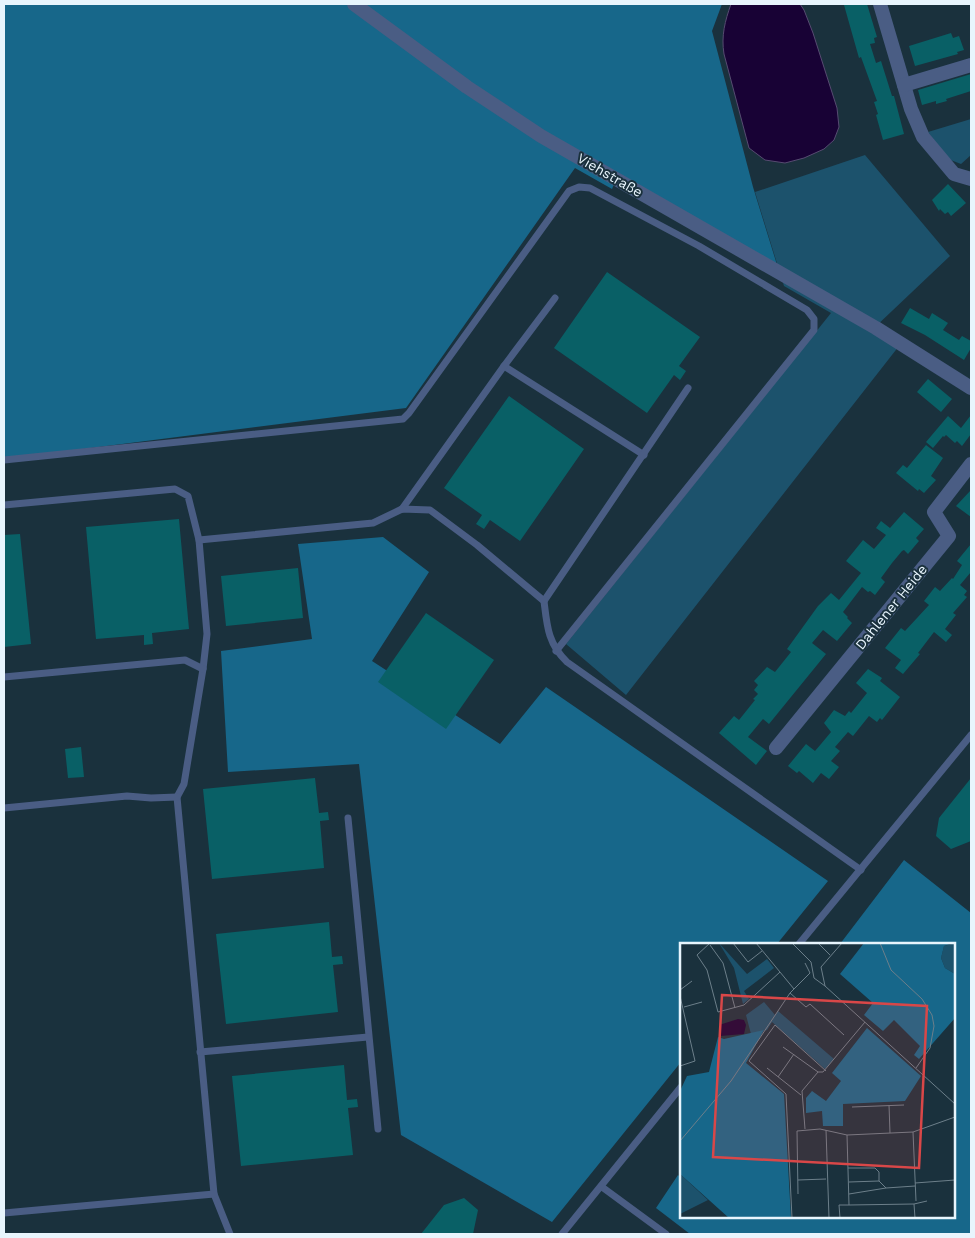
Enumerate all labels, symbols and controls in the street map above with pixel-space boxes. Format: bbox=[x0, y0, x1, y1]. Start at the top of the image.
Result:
street label: Viehstraße bbox=[574, 150, 646, 200]
street label: Dahlener Heide bbox=[852, 561, 930, 653]
inset map bbox=[680, 943, 955, 1218]

